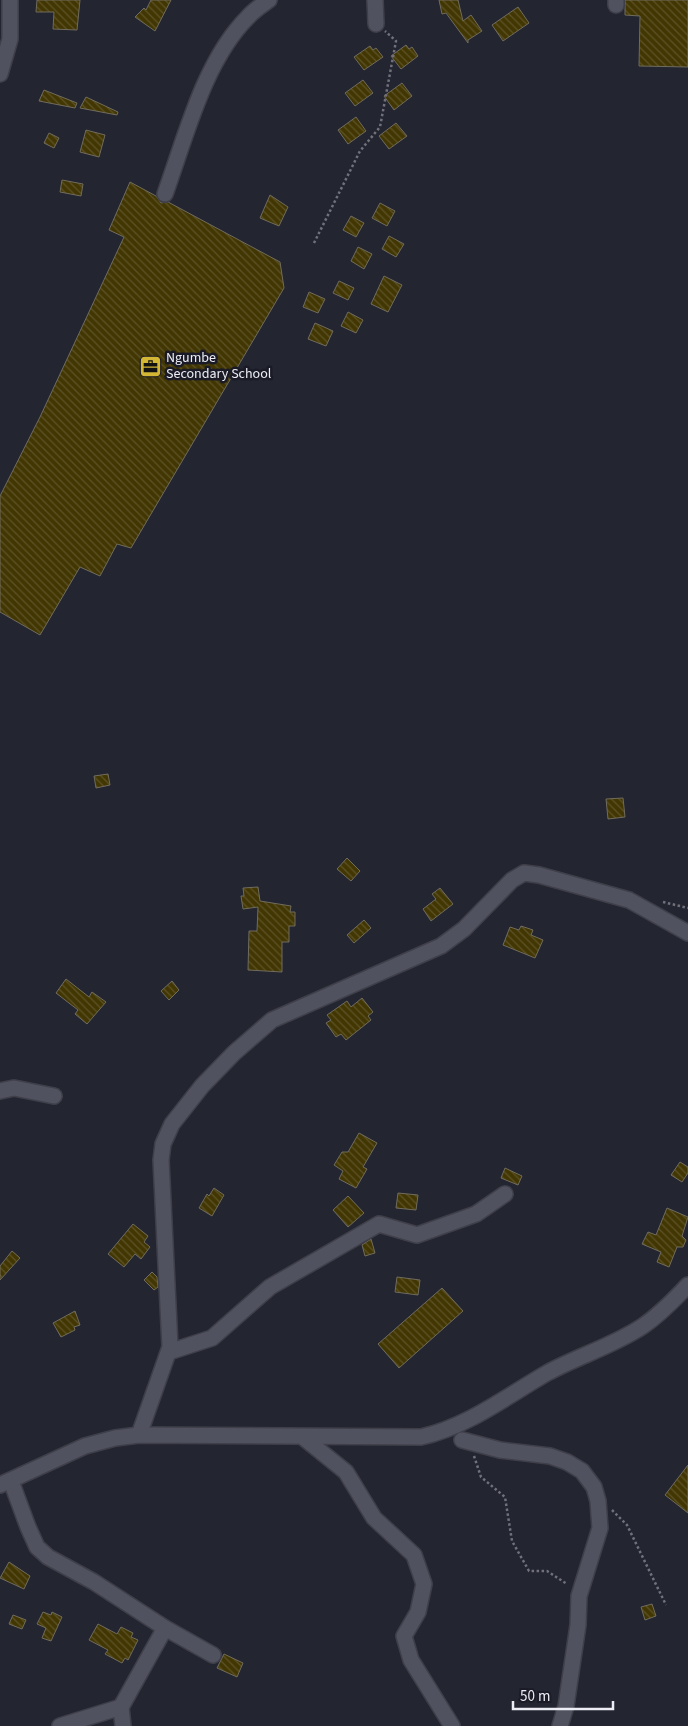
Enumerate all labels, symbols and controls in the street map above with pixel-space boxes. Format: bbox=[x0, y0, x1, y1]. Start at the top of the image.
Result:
place label: Ngumbe Secondary School bbox=[166, 348, 272, 384]
office icon: Ngumbe Secondary School bbox=[138, 354, 162, 378]
scale bar bbox=[513, 1678, 613, 1710]
text: 50 m bbox=[520, 1686, 550, 1707]

